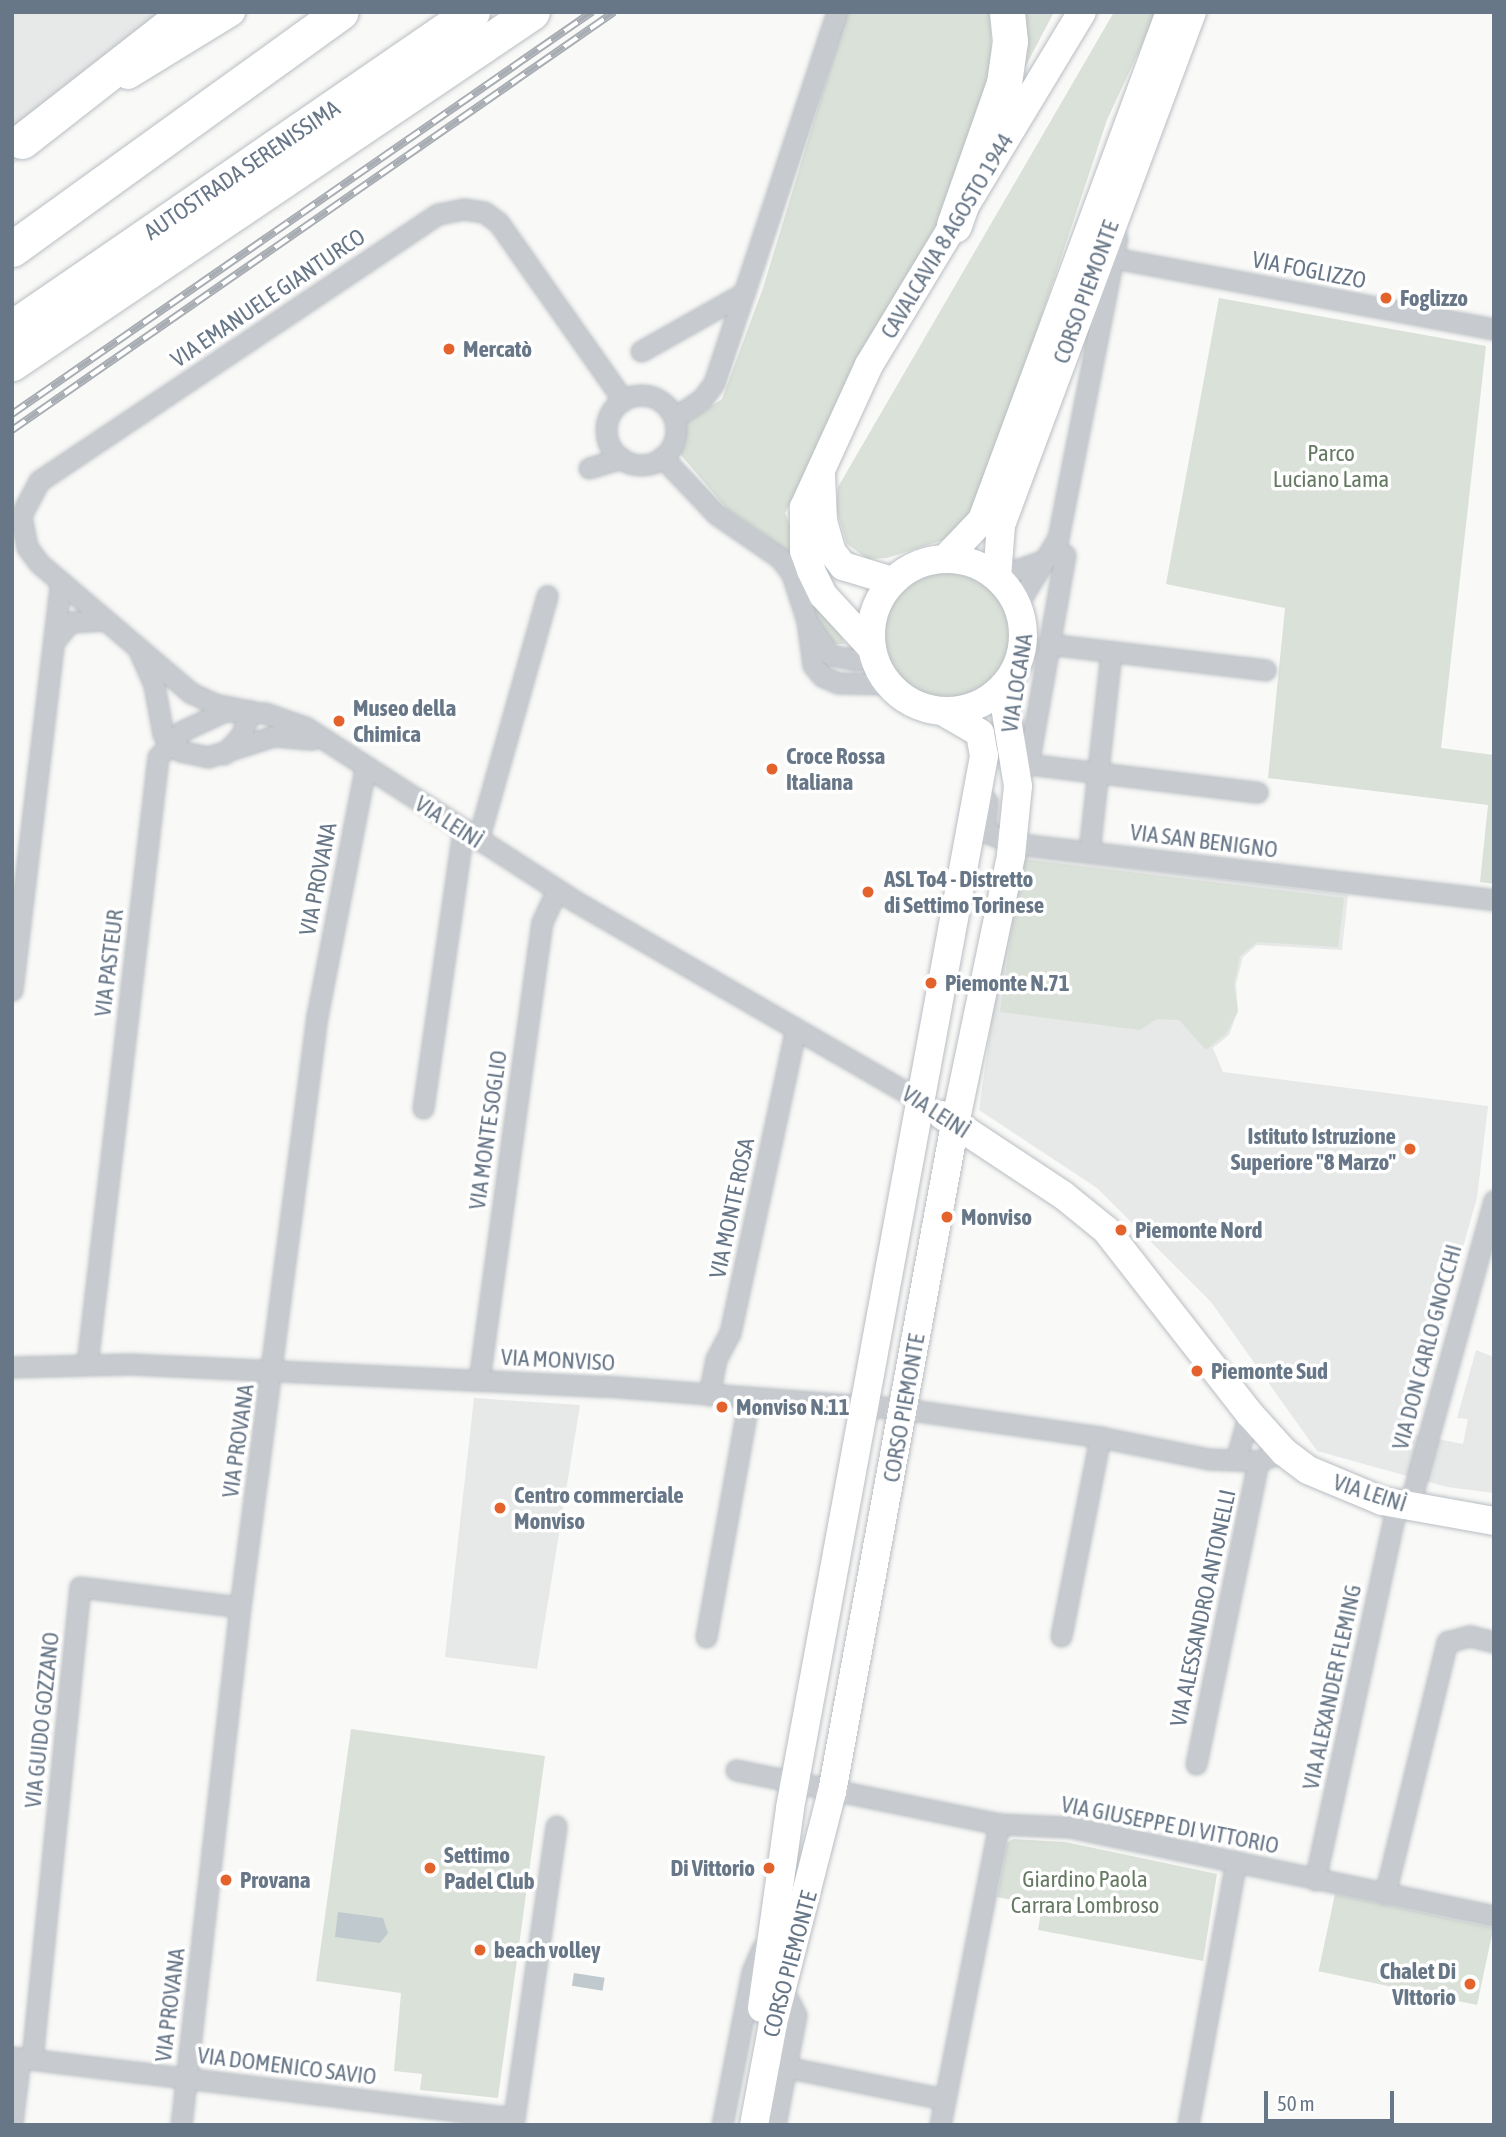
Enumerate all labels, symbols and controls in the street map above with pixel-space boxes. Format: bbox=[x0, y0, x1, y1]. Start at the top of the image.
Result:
street label: AUTOSTRADA SERENISSIMA bbox=[139, 94, 345, 246]
street label: CAVALCAVIA 8 AGOSTO 1944 bbox=[875, 128, 1019, 344]
street label: CORSO PIEMONTE bbox=[1047, 217, 1125, 367]
street label: VIA EMANUELE GIANTURCO bbox=[166, 223, 370, 373]
street label: VIA FOGLIZZO bbox=[1250, 245, 1368, 295]
place label: Foglizzo bbox=[1400, 284, 1468, 312]
marker: Foglizzo bbox=[1378, 290, 1394, 306]
place label: Mercatò bbox=[463, 335, 532, 363]
marker: Mercatò bbox=[441, 341, 457, 357]
park label: Parco Luciano Lama bbox=[1273, 439, 1389, 493]
street label: VIA LOCANA bbox=[996, 632, 1038, 734]
place label: Museo della Chimica bbox=[353, 694, 456, 748]
marker: Museo della Chimica bbox=[331, 713, 347, 729]
place label: Croce Rossa Italiana bbox=[786, 742, 885, 796]
marker: Croce Rossa Italiana bbox=[764, 761, 780, 777]
street label: VIA LEINÌ bbox=[410, 790, 488, 854]
street label: VIA SAN BENIGNO bbox=[1129, 818, 1279, 864]
street label: VIA PROVANA bbox=[294, 820, 342, 938]
place label: ASL To4 - Distretto di Settimo Torinese bbox=[884, 865, 1044, 919]
marker: ASL To4 - Distretto di Settimo Torinese bbox=[858, 882, 878, 902]
street label: VIA PASTEUR bbox=[89, 908, 129, 1018]
place label: Piemonte N.71 bbox=[945, 969, 1070, 997]
marker: Piemonte N.71 bbox=[923, 975, 939, 991]
street label: VIA MONTE SOGLIO bbox=[463, 1049, 513, 1211]
street label: VIA LEINÌ bbox=[897, 1080, 975, 1144]
place label: Istituto Istruzione Superiore "8 Marzo" bbox=[1231, 1122, 1396, 1176]
street label: VIA MONTE ROSA bbox=[704, 1135, 760, 1281]
marker: Istituto Istruzione Superiore "8 Marzo" bbox=[1402, 1141, 1418, 1157]
place label: Monviso bbox=[961, 1203, 1032, 1231]
marker: Monviso bbox=[939, 1209, 955, 1225]
place label: Piemonte Nord bbox=[1135, 1216, 1262, 1244]
marker: Piemonte Nord bbox=[1113, 1222, 1129, 1238]
street label: VIA DON CARLO GNOCCHI bbox=[1386, 1241, 1468, 1453]
street label: CORSO PIEMONTE bbox=[877, 1332, 931, 1484]
street label: VIA MONVISO bbox=[500, 1343, 616, 1377]
place label: Piemonte Sud bbox=[1211, 1357, 1328, 1385]
marker: Piemonte Sud bbox=[1189, 1363, 1205, 1379]
street label: VIA PROVANA bbox=[216, 1383, 260, 1499]
place label: Monviso N.11 bbox=[736, 1393, 850, 1421]
marker: Monviso N.11 bbox=[714, 1399, 730, 1415]
street label: VIA LEINÌ bbox=[1330, 1468, 1410, 1518]
place label: Centro commerciale Monviso bbox=[514, 1481, 684, 1535]
street label: VIA ALESSANDRO ANTONELLI bbox=[1164, 1487, 1242, 1729]
marker: Centro commerciale Monviso bbox=[492, 1500, 508, 1516]
street label: VIA ALEXANDER FLEMING bbox=[1297, 1582, 1367, 1792]
street label: VIA GUIDO GOZZANO bbox=[19, 1631, 65, 1809]
street label: VIA GIUSEPPE DI VITTORIO bbox=[1059, 1790, 1281, 1860]
place label: Settimo Padel Club bbox=[444, 1841, 535, 1895]
place label: Di Vittorio bbox=[670, 1854, 755, 1882]
marker: Settimo Padel Club bbox=[422, 1860, 438, 1876]
marker: Di Vittorio bbox=[761, 1860, 777, 1876]
park label: Giardino Paola Carrara Lombroso bbox=[1011, 1865, 1159, 1919]
place label: Provana bbox=[240, 1866, 310, 1894]
marker: Provana bbox=[218, 1872, 234, 1888]
street label: CORSO PIEMONTE bbox=[757, 1888, 823, 2040]
place label: beach volley bbox=[494, 1936, 601, 1964]
marker: beach volley bbox=[472, 1942, 488, 1958]
street label: VIA PROVANA bbox=[149, 1947, 191, 2063]
place label: Chalet Di VIttorio bbox=[1380, 1957, 1456, 2011]
marker: Chalet Di VIttorio bbox=[1462, 1976, 1478, 1992]
street label: VIA DOMENICO SAVIO bbox=[196, 2041, 378, 2091]
scale bar bbox=[1268, 2078, 1398, 2122]
text: 50 m bbox=[1277, 2091, 1315, 2115]

